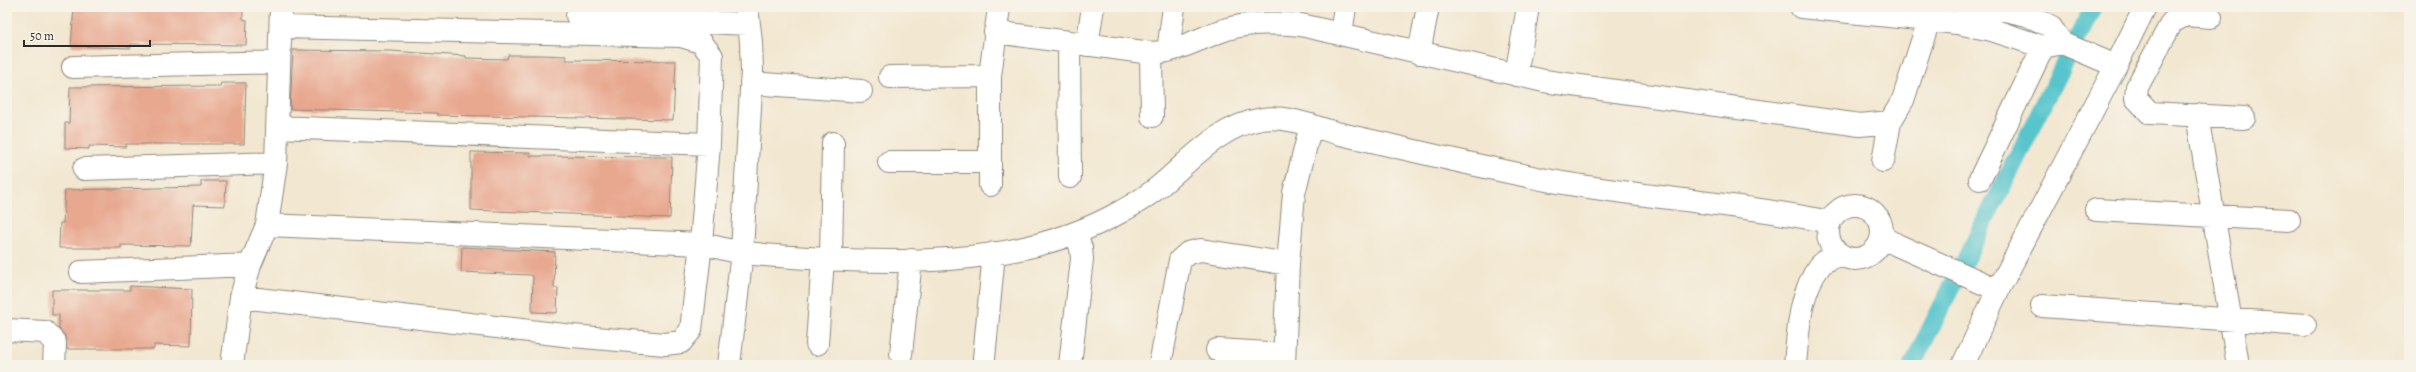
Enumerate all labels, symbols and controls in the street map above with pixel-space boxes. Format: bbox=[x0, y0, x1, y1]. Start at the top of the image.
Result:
scale bar bbox=[24, 22, 150, 48]
text: 50 m bbox=[30, 28, 54, 44]

